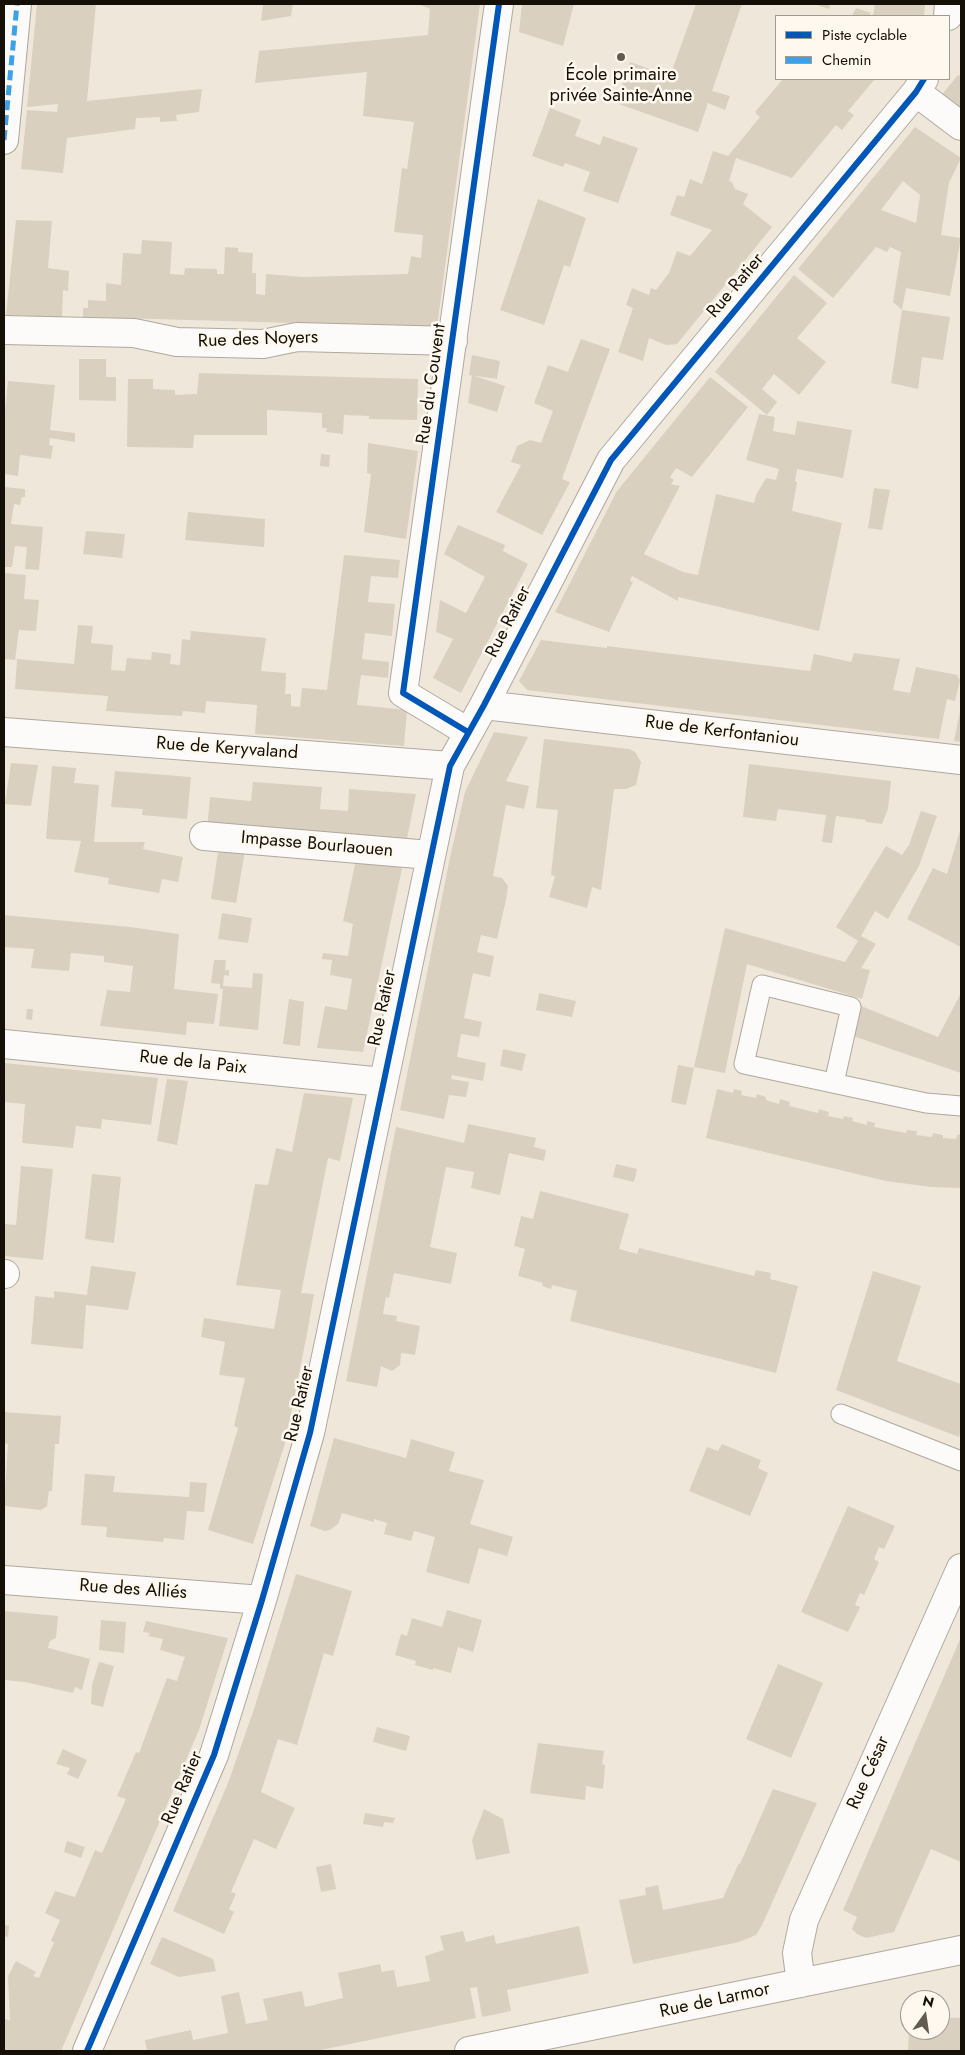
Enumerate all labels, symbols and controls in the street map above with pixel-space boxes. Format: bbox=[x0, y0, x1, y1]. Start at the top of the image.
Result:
legend bbox=[775, 15, 950, 80]
text: Piste cyclable bbox=[822, 24, 907, 46]
text: Chemin bbox=[822, 49, 871, 71]
marker: École primaire privée Sainte-Anne bbox=[615, 51, 627, 63]
place label: École primaire privée Sainte-Anne bbox=[550, 65, 692, 108]
street label: Rue Ratier bbox=[703, 249, 769, 323]
street label: Rue du Couvent bbox=[413, 322, 451, 446]
street label: Rue des Noyers bbox=[198, 327, 318, 353]
street label: Rue Ratier bbox=[482, 583, 536, 661]
street label: Rue de Kerfontaniou bbox=[644, 712, 800, 752]
street label: Rue de Keryvaland bbox=[155, 733, 299, 765]
street label: Impasse Bourlaouen bbox=[240, 828, 394, 862]
street label: Rue Ratier bbox=[364, 968, 402, 1048]
street label: Rue de la Paix bbox=[138, 1047, 248, 1079]
street label: Rue Ratier bbox=[281, 1364, 319, 1444]
street label: Rue des Alliés bbox=[79, 1575, 187, 1605]
street label: Rue César bbox=[843, 1733, 895, 1813]
street label: Rue Ratier bbox=[158, 1748, 208, 1828]
street label: Rue de Larmor bbox=[658, 1979, 772, 2023]
north arrow bbox=[900, 1990, 950, 2040]
text: N bbox=[921, 1990, 936, 2012]

